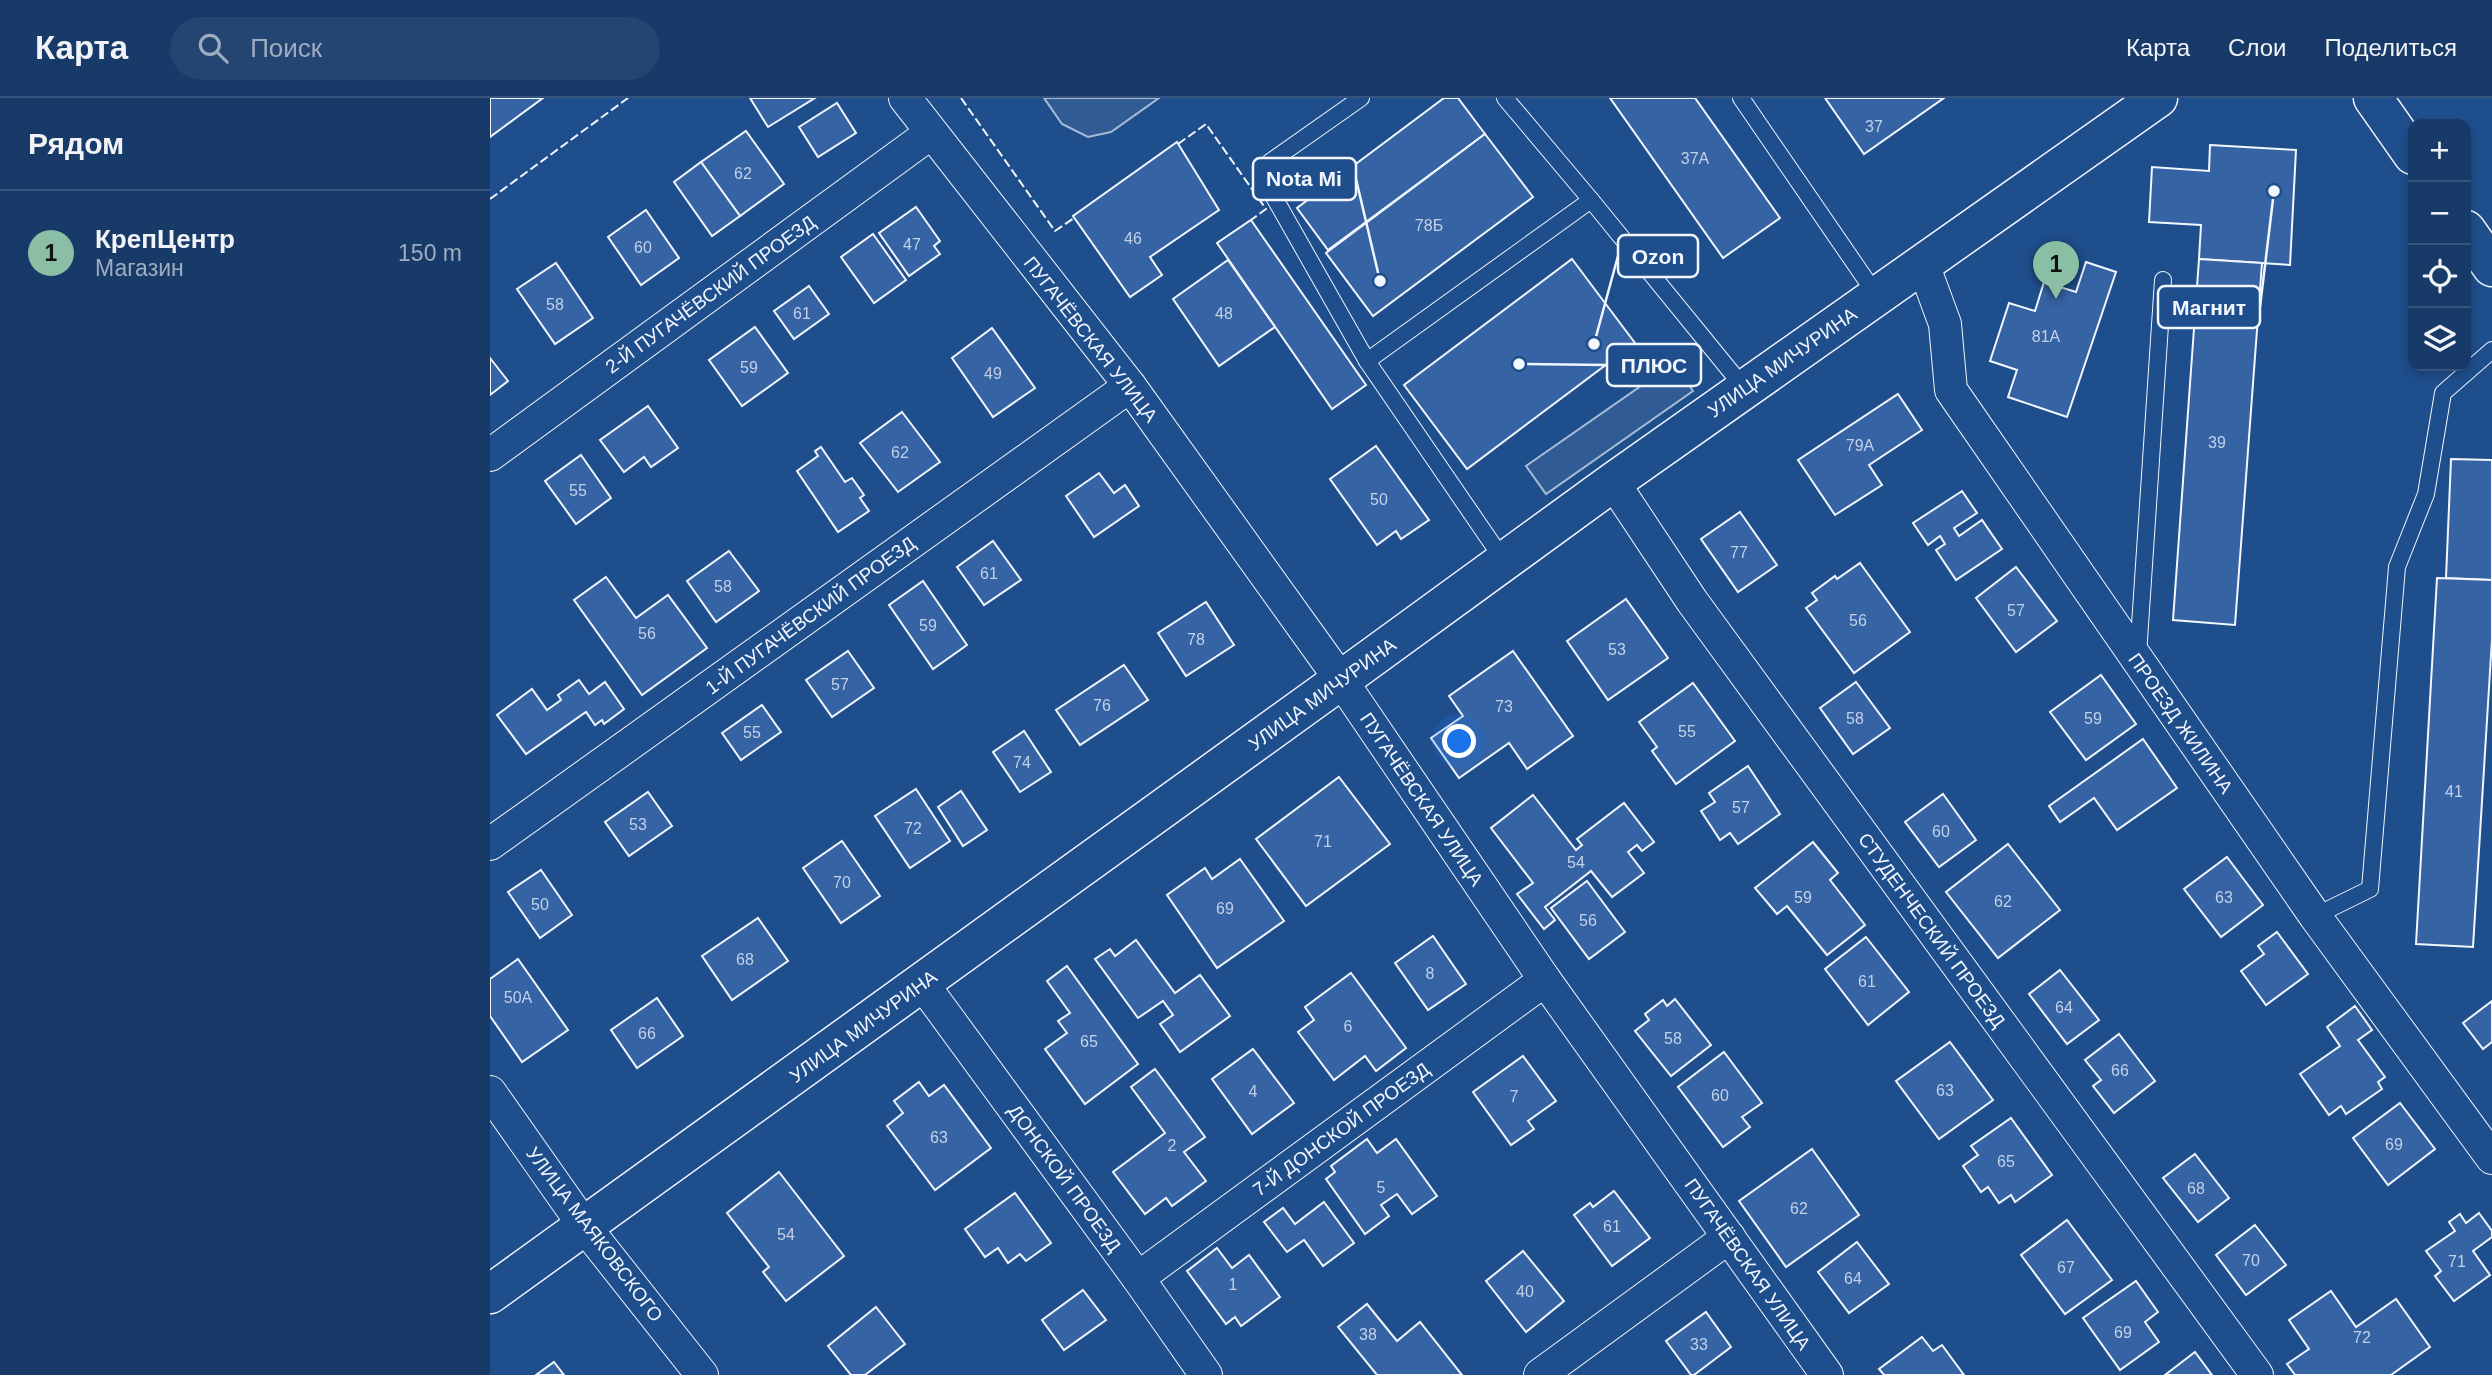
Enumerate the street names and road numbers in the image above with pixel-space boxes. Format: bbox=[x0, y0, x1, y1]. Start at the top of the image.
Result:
street label: 2-Й ПУГАЧЁВСКИЙ ПРОЕЗД bbox=[601, 211, 819, 377]
street label: ПУГАЧЁВСКАЯ УЛИЦА bbox=[1020, 252, 1162, 426]
street label: УЛИЦА МИЧУРИНА bbox=[1704, 303, 1861, 422]
street label: 1-Й ПУГАЧЁВСКИЙ ПРОЕЗД bbox=[701, 532, 919, 698]
street label: УЛИЦА МИЧУРИНА bbox=[1245, 634, 1400, 755]
street label: ПРОЕЗД ЖИЛИНА bbox=[2124, 649, 2237, 798]
street label: ПУГАЧЁВСКАЯ УЛИЦА bbox=[1356, 709, 1488, 890]
street label: СТУДЕНЧЕСКИЙ ПРОЕЗД bbox=[1854, 829, 2009, 1032]
street label: УЛИЦА МИЧУРИНА bbox=[786, 966, 941, 1087]
street label: 7-Й ДОНСКОЙ ПРОЕЗД bbox=[1249, 1058, 1434, 1200]
street label: ДОНСКОЙ ПРОЕЗД bbox=[1004, 1101, 1125, 1256]
street label: УЛИЦА МАЯКОВСКОГО bbox=[522, 1143, 667, 1326]
street label: ПУГАЧЁВСКАЯ УЛИЦА bbox=[1680, 1175, 1815, 1354]

